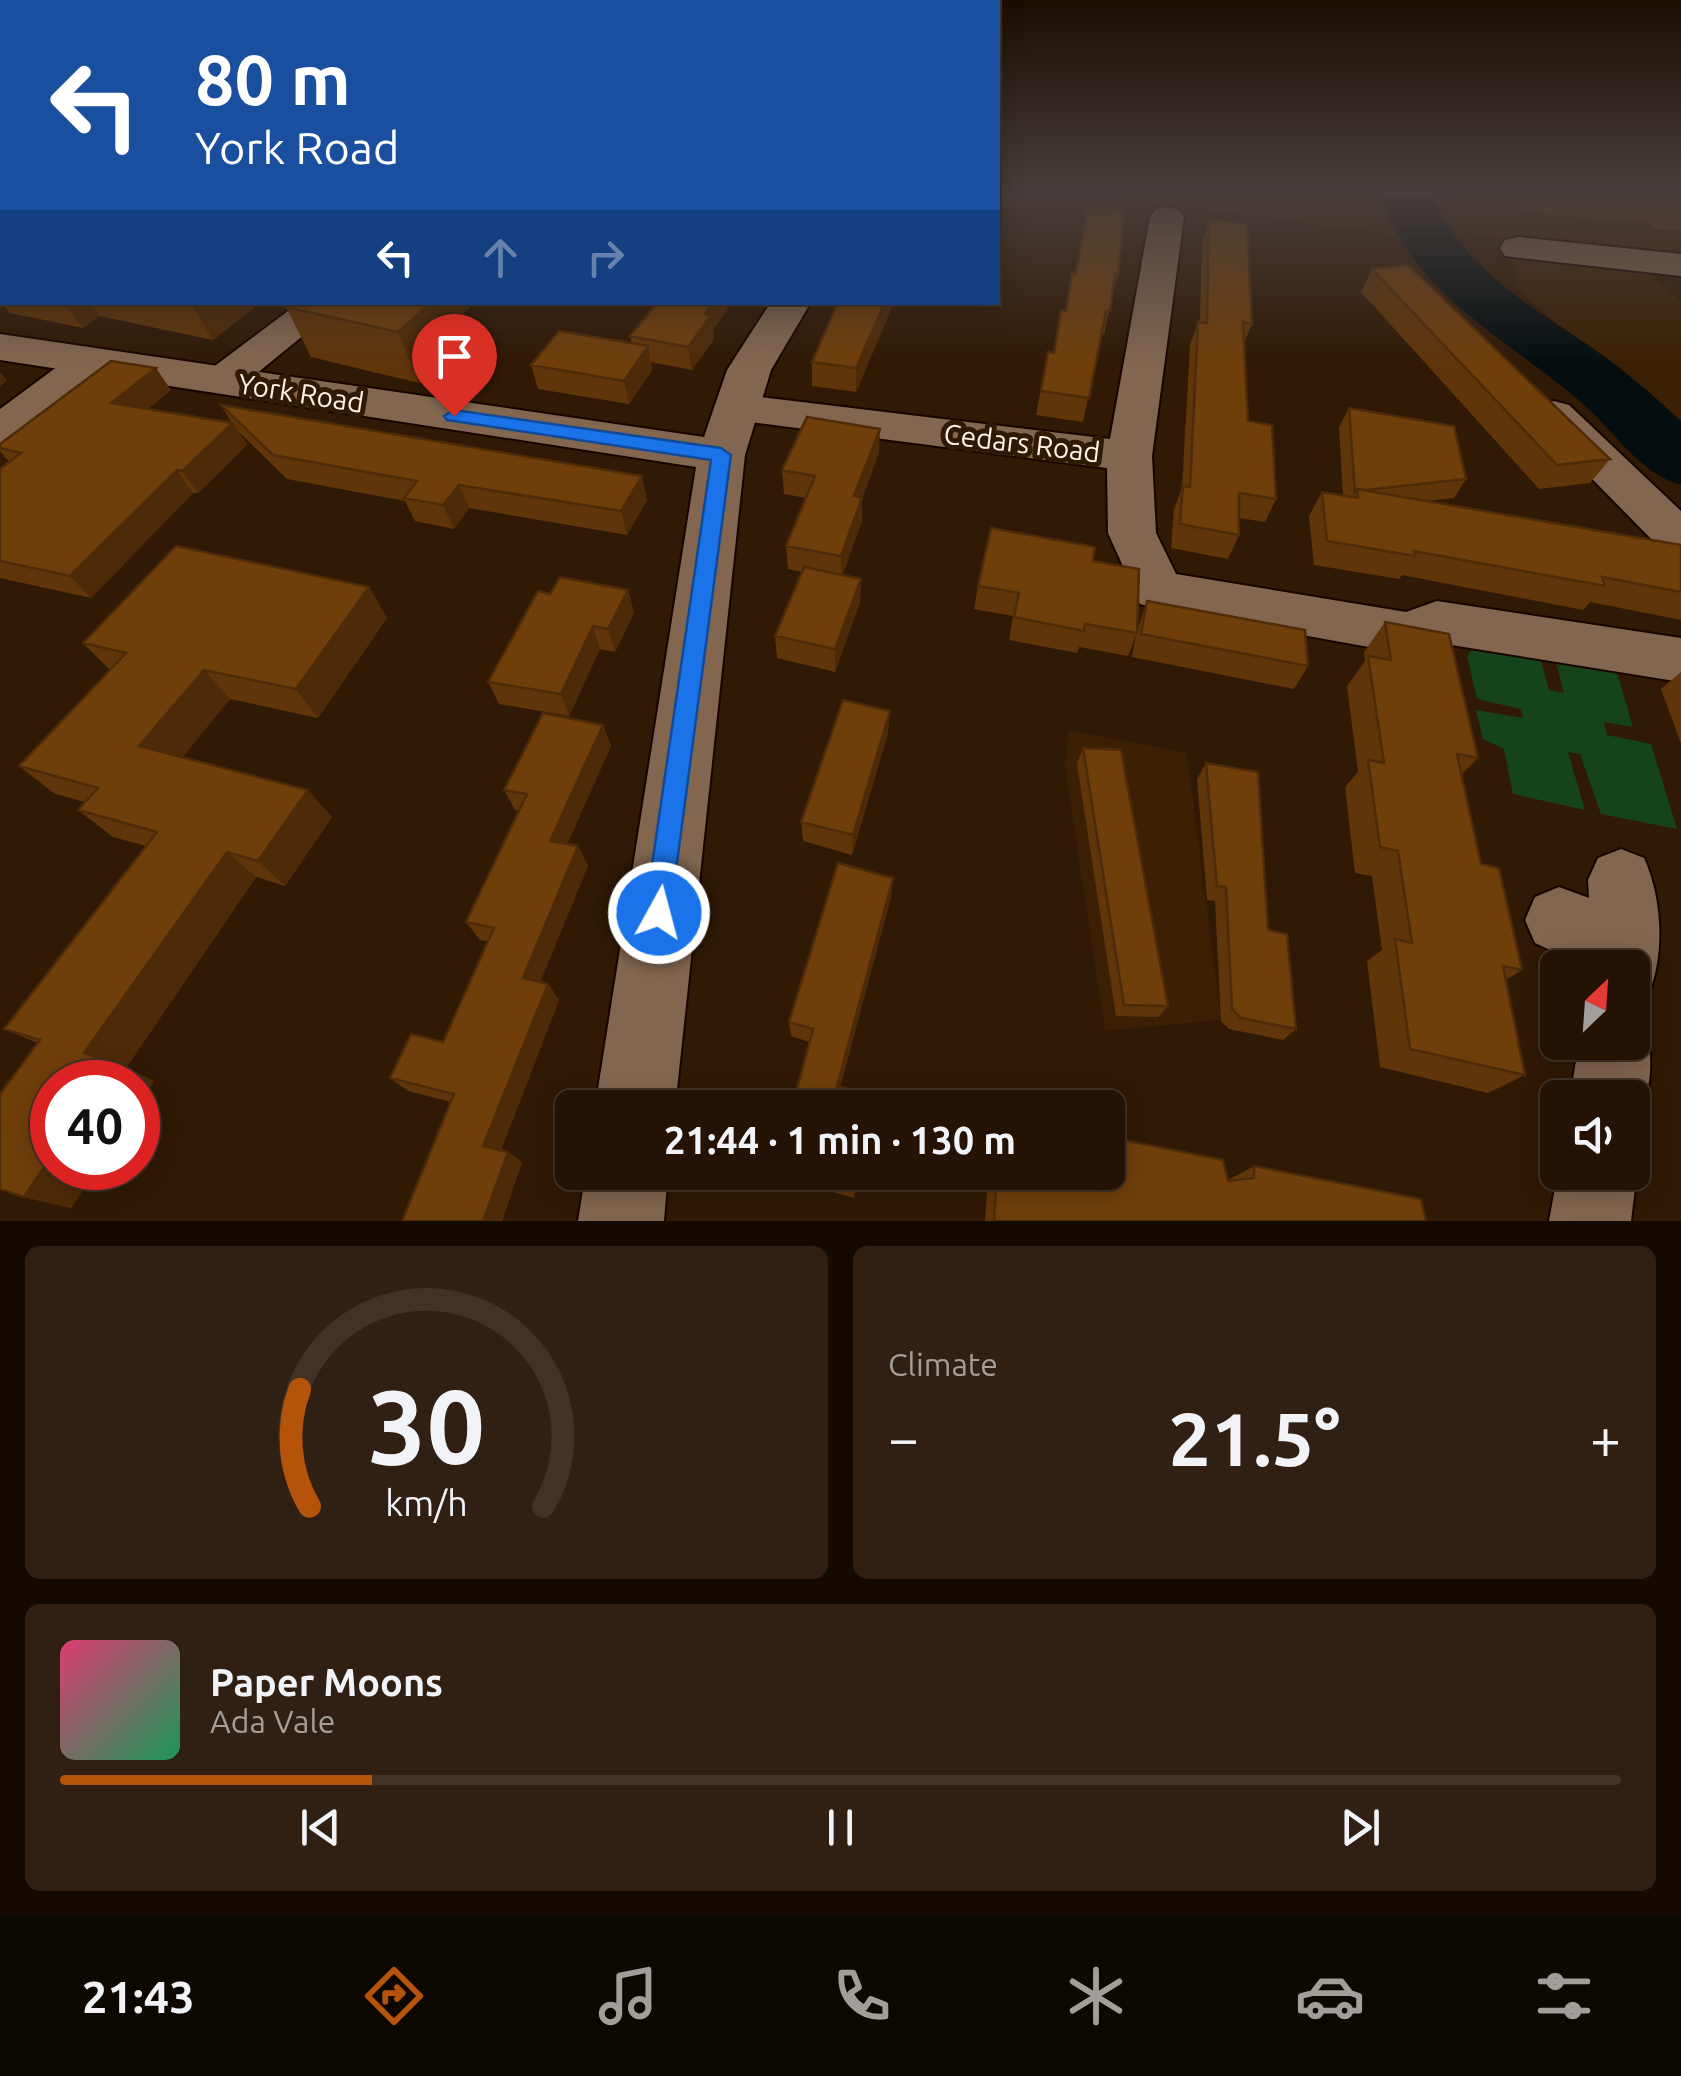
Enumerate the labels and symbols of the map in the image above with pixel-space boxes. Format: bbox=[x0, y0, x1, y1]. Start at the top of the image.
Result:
pin bbox=[412, 314, 497, 417]
street label: York Road bbox=[236, 367, 366, 418]
street label: Cedars Road bbox=[942, 418, 1102, 467]
position arrow bbox=[607, 861, 711, 965]
north arrow bbox=[1540, 950, 1650, 1060]
speed limit sign: 40 bbox=[30, 1060, 160, 1190]

